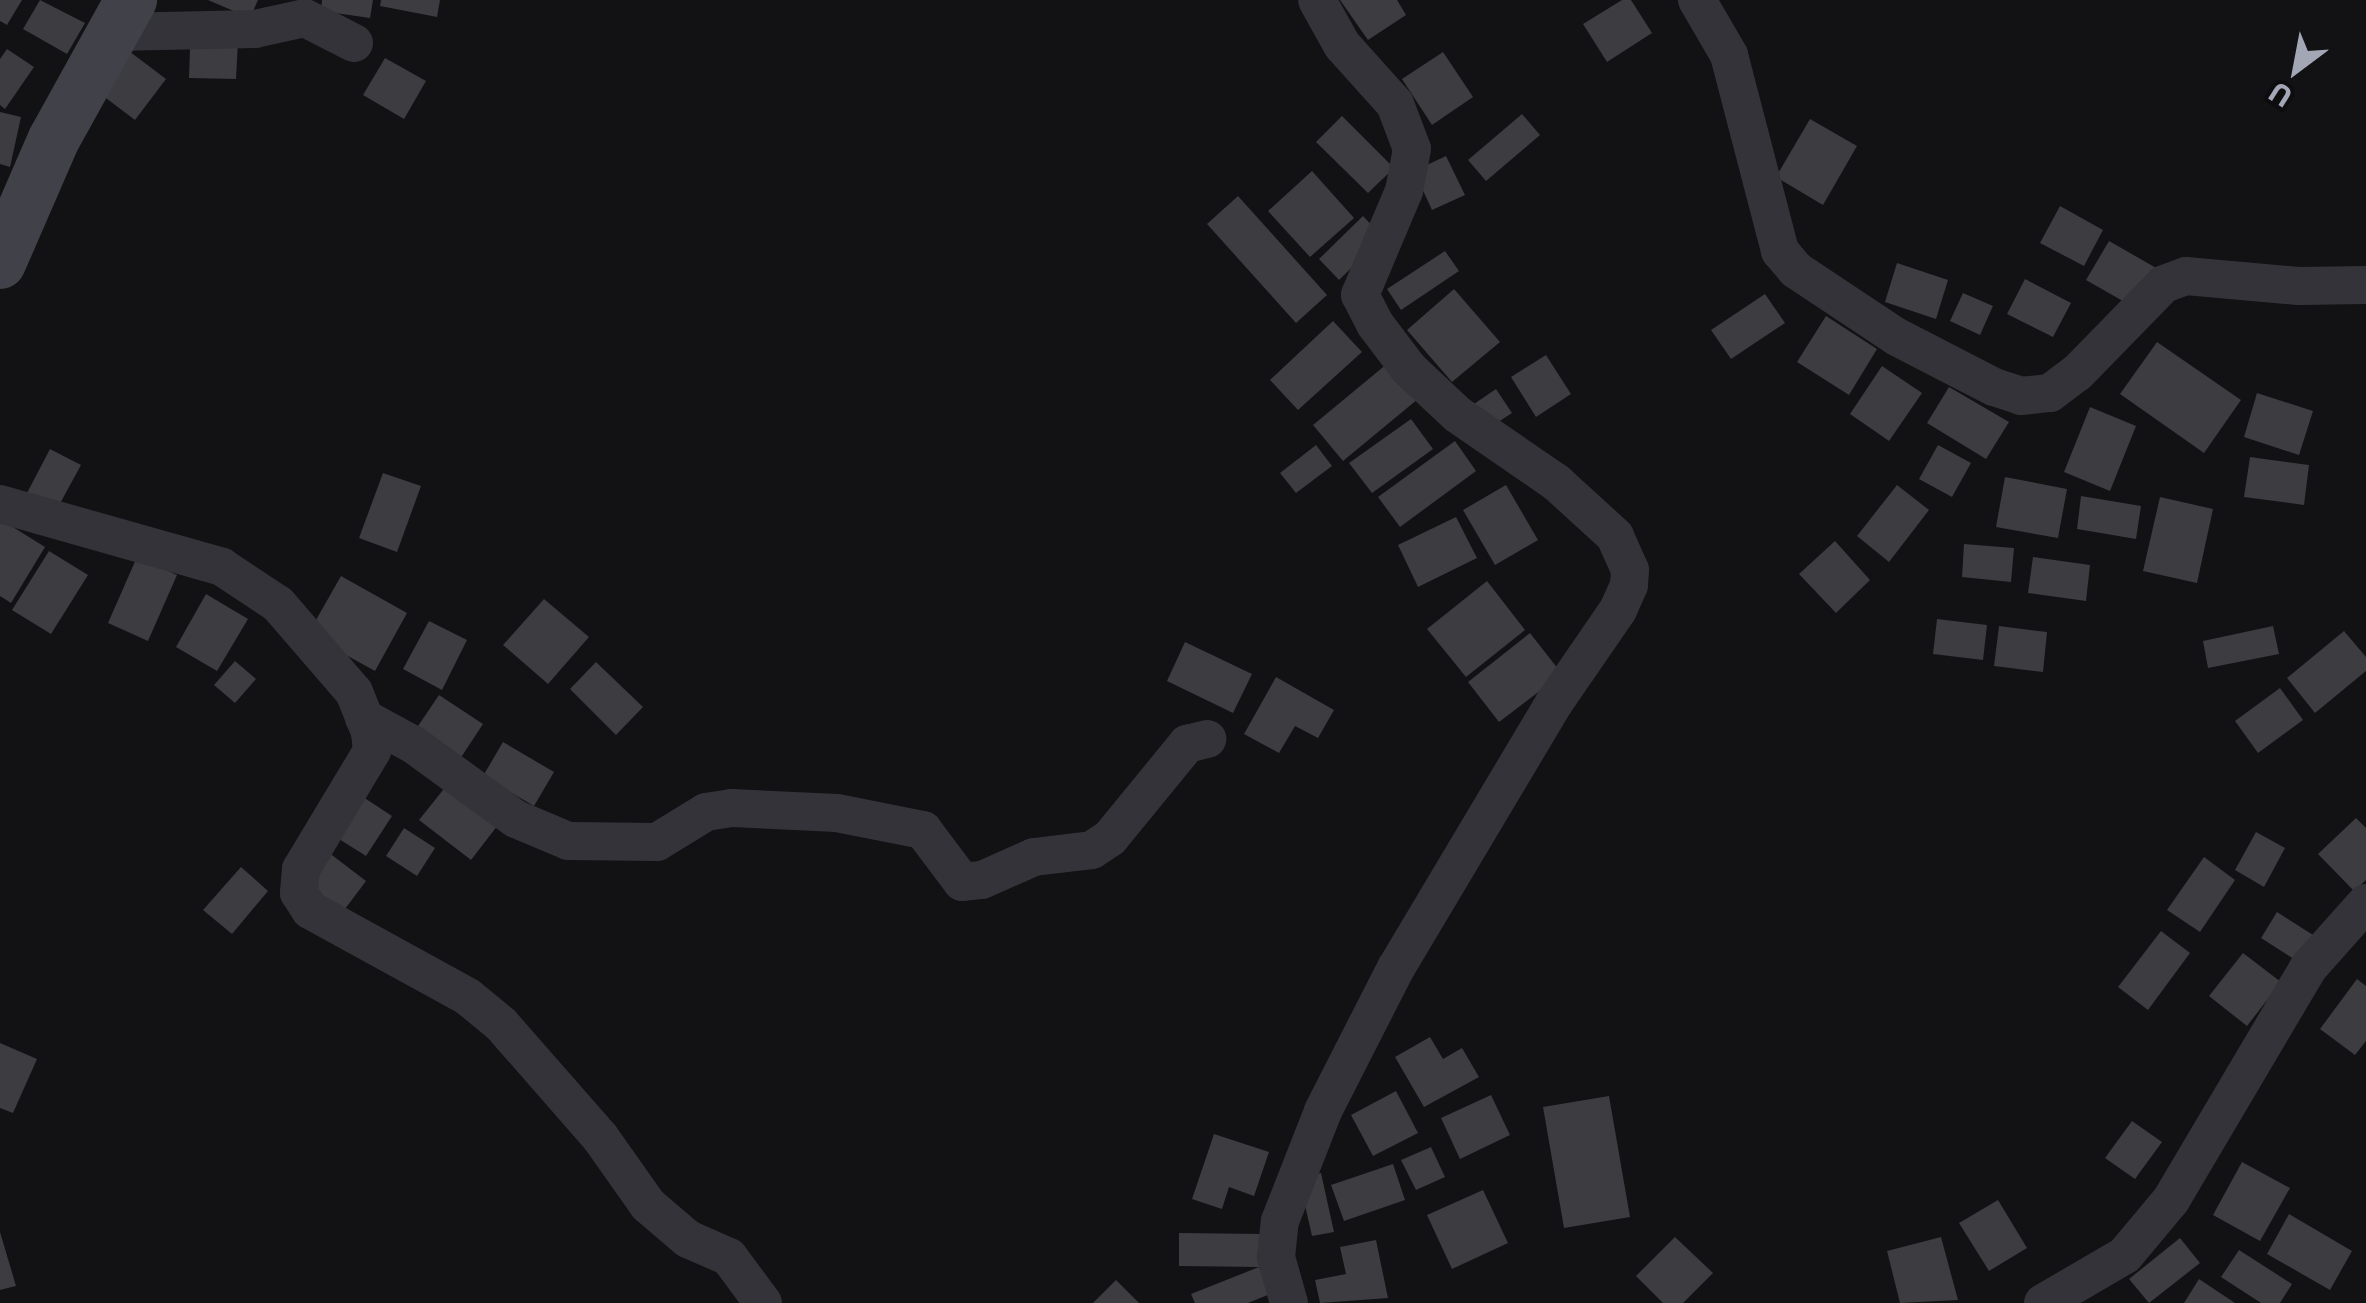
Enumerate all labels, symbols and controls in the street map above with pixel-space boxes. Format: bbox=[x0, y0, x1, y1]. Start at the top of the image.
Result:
north arrow bbox=[2246, 20, 2346, 120]
text: U bbox=[2262, 76, 2298, 115]

